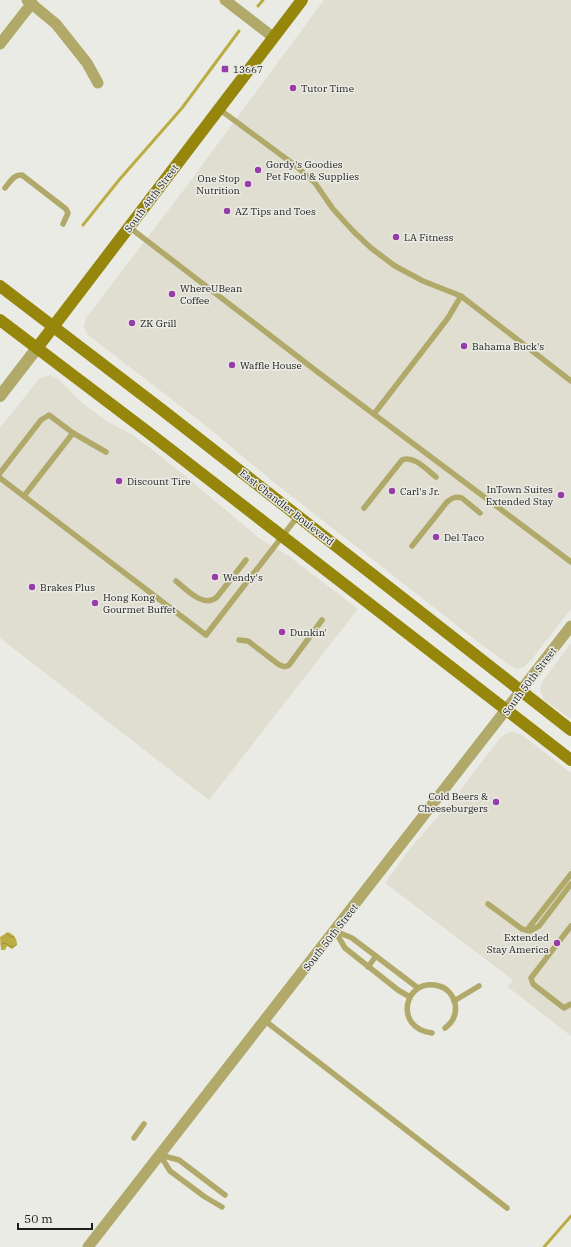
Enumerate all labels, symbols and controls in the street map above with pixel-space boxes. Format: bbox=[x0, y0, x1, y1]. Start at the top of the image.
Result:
place label: 13667 bbox=[233, 63, 263, 76]
marker: 13667 bbox=[220, 64, 230, 74]
place label: Tutor Time bbox=[301, 82, 354, 95]
marker: Tutor Time bbox=[288, 83, 298, 93]
place label: Gordy's Goodies Pet Food & Supplies bbox=[266, 158, 359, 183]
street label: South 48th Street bbox=[122, 161, 182, 235]
marker: Gordy's Goodies Pet Food & Supplies bbox=[253, 165, 263, 175]
place label: One Stop Nutrition bbox=[196, 172, 241, 197]
marker: One Stop Nutrition bbox=[243, 179, 253, 189]
place label: AZ Tips and Toes bbox=[235, 205, 316, 218]
marker: AZ Tips and Toes bbox=[222, 206, 232, 216]
place label: LA Fitness bbox=[404, 231, 453, 244]
marker: LA Fitness bbox=[391, 232, 401, 242]
place label: WhereUBean Coffee bbox=[180, 282, 243, 307]
marker: WhereUBean Coffee bbox=[167, 289, 177, 299]
place label: ZK Grill bbox=[140, 317, 177, 330]
marker: ZK Grill bbox=[127, 318, 137, 328]
place label: Bahama Buck's bbox=[472, 340, 544, 353]
marker: Bahama Buck's bbox=[459, 341, 469, 351]
place label: Waffle House bbox=[240, 359, 302, 372]
marker: Waffle House bbox=[227, 360, 237, 370]
street label: East Chandler Boulevard bbox=[237, 466, 337, 548]
place label: Discount Tire bbox=[127, 475, 191, 488]
marker: Discount Tire bbox=[114, 476, 124, 486]
place label: InTown Suites Extended Stay bbox=[486, 483, 554, 508]
place label: Carl's Jr. bbox=[400, 485, 440, 498]
marker: Carl's Jr. bbox=[387, 486, 397, 496]
marker: InTown Suites Extended Stay bbox=[556, 490, 566, 500]
place label: Del Taco bbox=[444, 531, 484, 544]
marker: Del Taco bbox=[431, 532, 441, 542]
place label: Wendy's bbox=[223, 571, 263, 584]
marker: Wendy's bbox=[210, 572, 220, 582]
place label: Brakes Plus bbox=[40, 581, 95, 594]
marker: Brakes Plus bbox=[27, 582, 37, 592]
place label: Hong Kong Gourmet Buffet bbox=[103, 591, 176, 616]
marker: Hong Kong Gourmet Buffet bbox=[90, 598, 100, 608]
place label: Dunkin' bbox=[290, 626, 327, 639]
marker: Dunkin' bbox=[277, 627, 287, 637]
street label: South 50th Street bbox=[500, 644, 560, 718]
place label: Cold Beers & Cheeseburgers bbox=[418, 790, 488, 815]
marker: Cold Beers & Cheeseburgers bbox=[491, 797, 501, 807]
street label: South 50th Street bbox=[300, 901, 361, 974]
place label: Extended Stay America bbox=[487, 931, 550, 956]
marker: Extended Stay America bbox=[552, 938, 562, 948]
scale bar bbox=[18, 1205, 92, 1231]
text: 50 m bbox=[24, 1211, 53, 1226]

